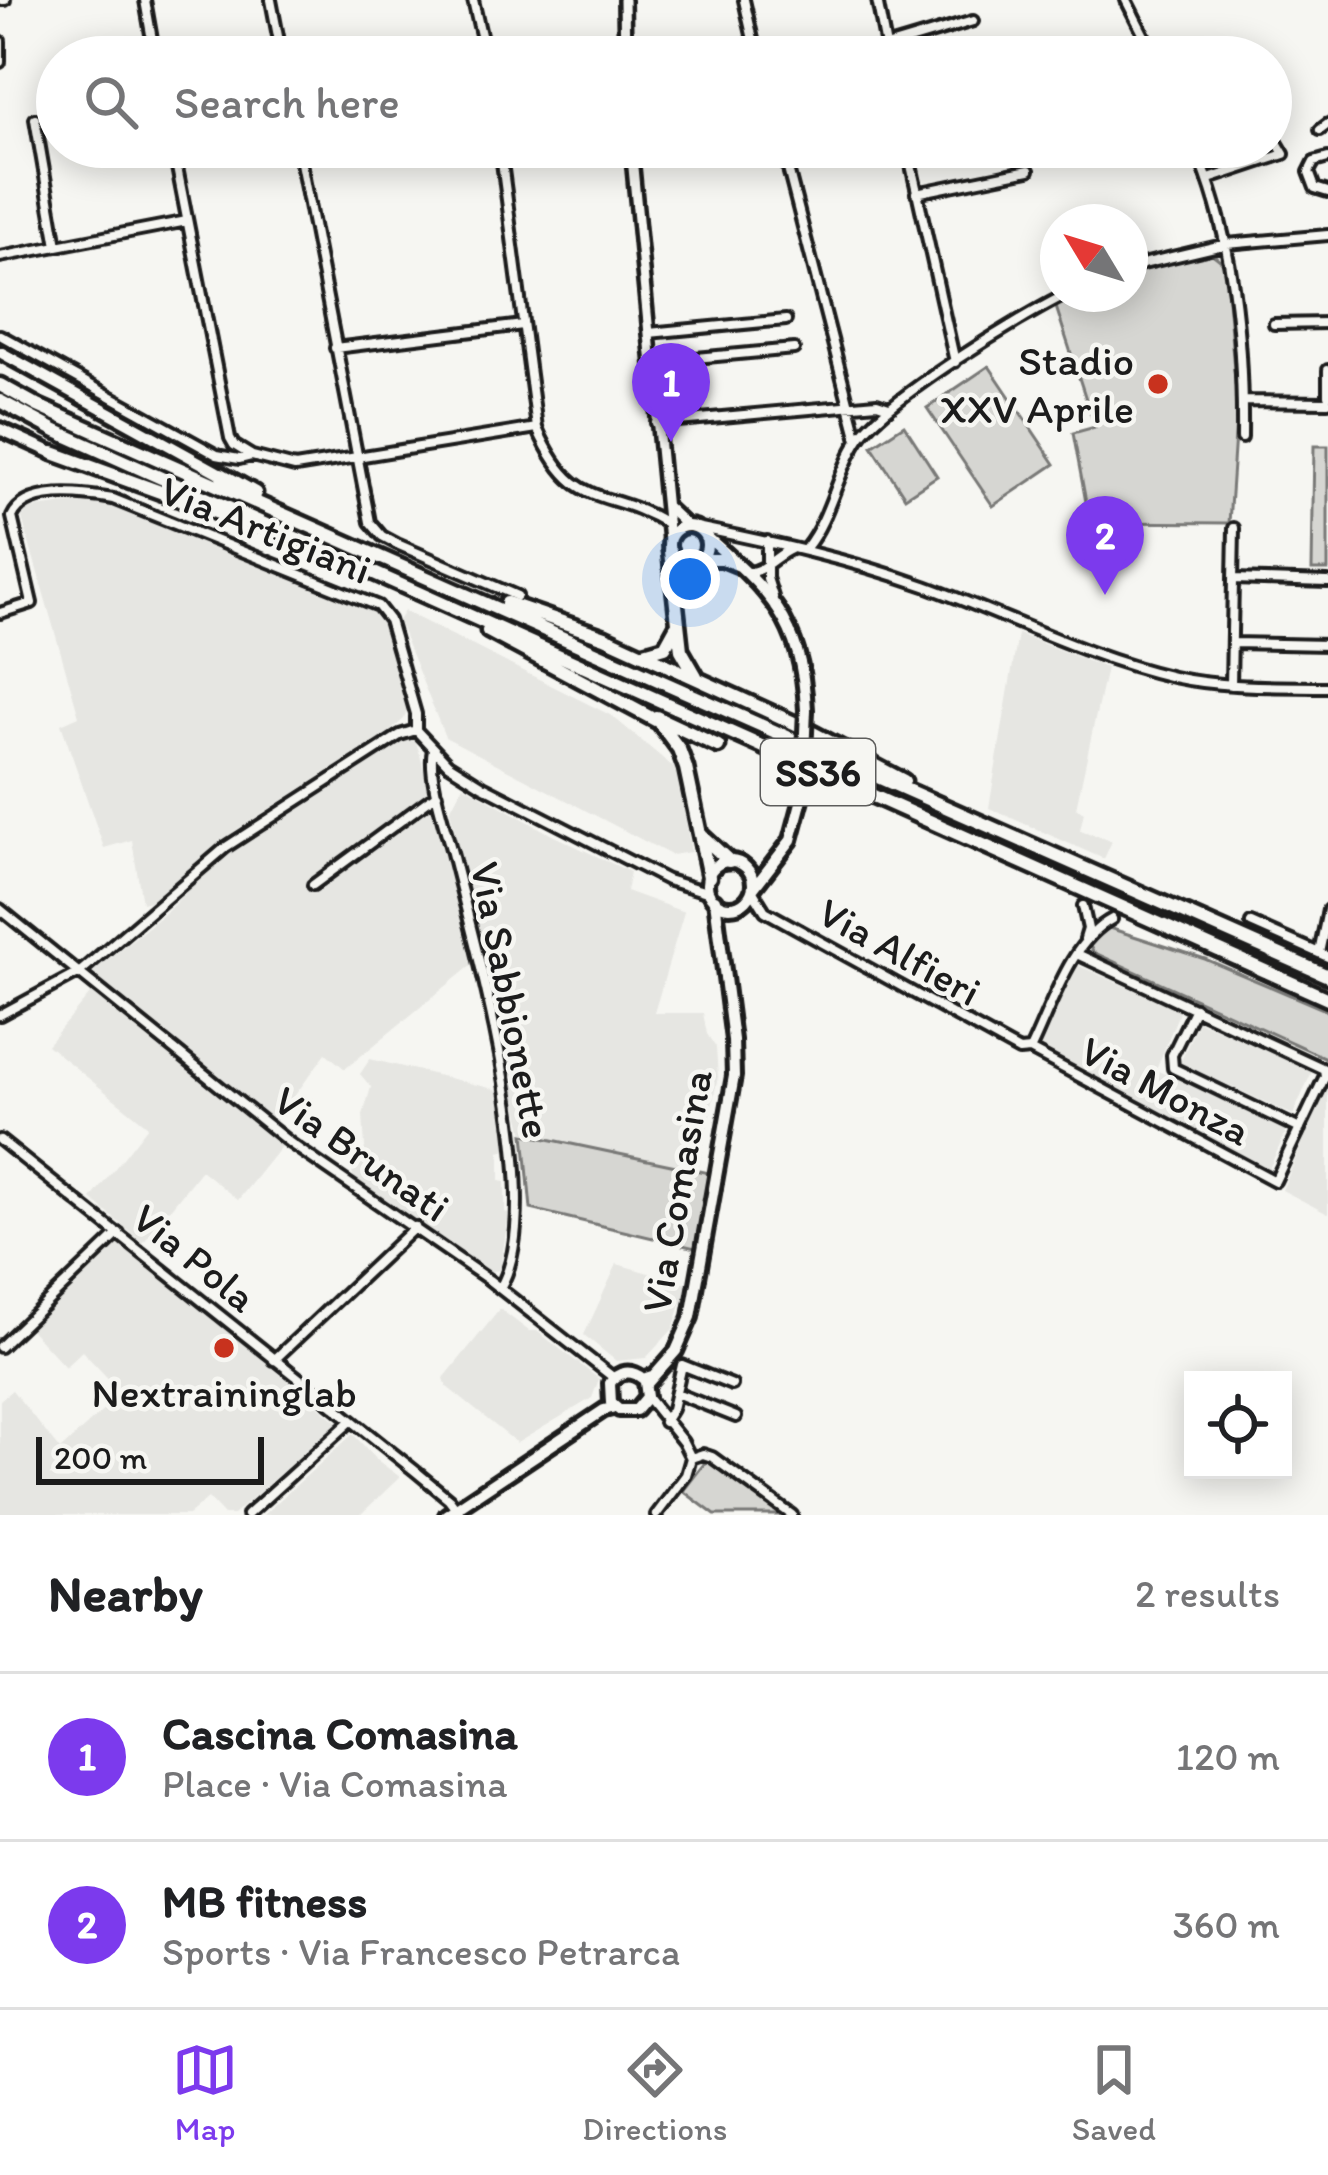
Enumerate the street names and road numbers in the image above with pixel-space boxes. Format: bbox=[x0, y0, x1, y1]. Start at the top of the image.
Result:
street label: Via Artigiani bbox=[153, 464, 379, 595]
road number: SS36 bbox=[761, 739, 875, 805]
street label: Via Sabbionette bbox=[460, 857, 563, 1143]
street label: Via Alfieri bbox=[810, 886, 990, 1017]
street label: Via Monza bbox=[1072, 1024, 1260, 1157]
street label: Via Comasina bbox=[630, 1065, 723, 1317]
street label: Via Brunati bbox=[264, 1074, 459, 1233]
street label: Via Pola bbox=[122, 1192, 267, 1323]

